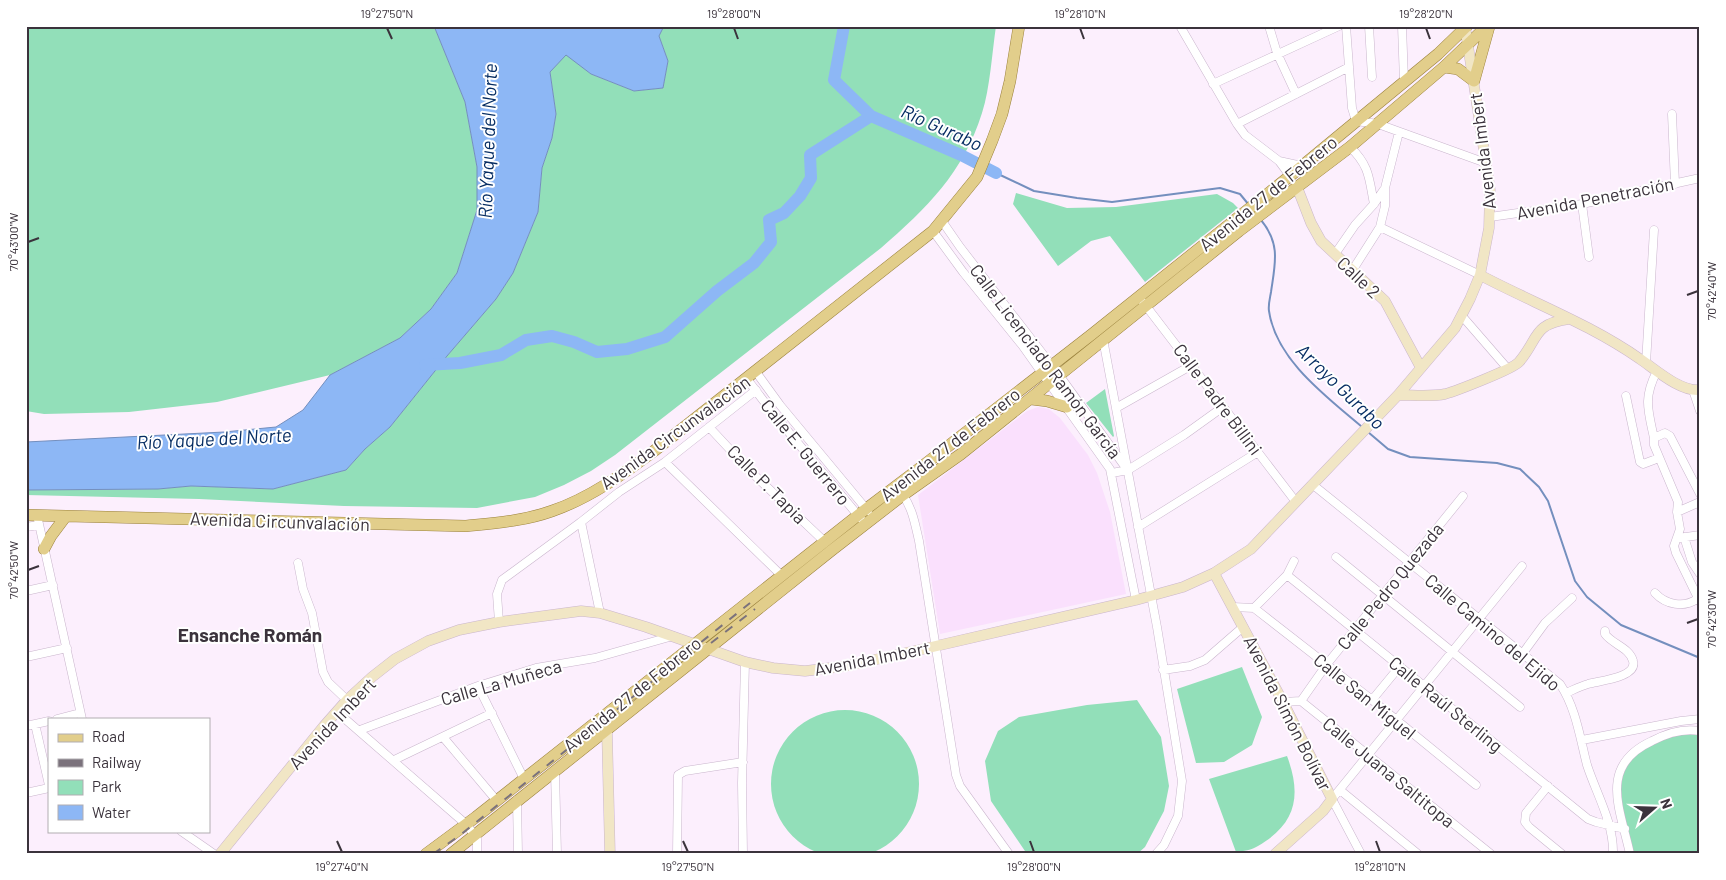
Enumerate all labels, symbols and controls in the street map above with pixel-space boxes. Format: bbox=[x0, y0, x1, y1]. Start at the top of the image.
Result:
text: 19°27'50"N bbox=[361, 6, 413, 20]
text: 19°28'00"N bbox=[707, 6, 761, 20]
text: 19°28'10"N bbox=[1054, 6, 1106, 20]
text: 19°28'20"N bbox=[1399, 6, 1453, 20]
water label: Río Yaque del Norte bbox=[473, 63, 501, 219]
street label: Avenida Imbert bbox=[1464, 91, 1500, 211]
water label: Río Gurabo bbox=[898, 99, 986, 155]
street label: Avenida 27 de Febrero bbox=[1195, 131, 1341, 255]
street label: Avenida Penetración bbox=[1515, 172, 1675, 224]
text: 70°43'00"W bbox=[6, 212, 20, 271]
street label: Calle 2 bbox=[1333, 252, 1385, 302]
street label: Calle Licenciado Ramón García bbox=[966, 259, 1126, 463]
text: 70°42'40"W bbox=[1704, 261, 1718, 320]
water label: Arroyo Gurabo bbox=[1292, 338, 1390, 434]
street label: Calle Padre Billini bbox=[1169, 339, 1267, 459]
street label: Avenida Circunvalación bbox=[596, 370, 754, 494]
street label: Avenida 27 de Febrero bbox=[876, 383, 1024, 505]
street label: Calle E. Guerrero bbox=[757, 395, 855, 509]
water label: Río Yaque del Norte bbox=[136, 422, 292, 454]
street label: Calle P. Tapia bbox=[723, 440, 811, 528]
street label: Avenida Circunvalación bbox=[190, 507, 370, 535]
street label: Calle Pedro Quezada bbox=[1332, 518, 1448, 654]
text: 70°42'50"W bbox=[6, 540, 20, 599]
street label: Calle Camino del Ejido bbox=[1421, 569, 1565, 695]
text: 70°42'30"W bbox=[1704, 589, 1718, 648]
district label: Ensanche Román bbox=[178, 623, 322, 646]
street label: Avenida 27 de Febrero bbox=[559, 632, 705, 756]
street label: Avenida Simón Bolívar bbox=[1239, 632, 1337, 795]
street label: Avenida Imbert bbox=[812, 636, 932, 680]
street label: Calle San Miguel bbox=[1310, 648, 1420, 744]
street label: Calle Raúl Sterling bbox=[1385, 651, 1507, 757]
street label: Calle La Muñeca bbox=[438, 654, 564, 710]
street label: Avenida Imbert bbox=[284, 673, 380, 773]
street label: Calle Juana Saltitopa bbox=[1319, 712, 1459, 832]
legend bbox=[48, 718, 210, 832]
text: Road bbox=[92, 727, 125, 745]
text: Railway bbox=[92, 753, 141, 771]
text: Park bbox=[92, 777, 122, 795]
north arrow bbox=[1628, 782, 1678, 832]
text: N bbox=[1657, 796, 1676, 811]
text: Water bbox=[92, 803, 131, 821]
text: 19°27'40"N bbox=[315, 859, 369, 873]
text: 19°27'50"N bbox=[662, 859, 714, 873]
text: 19°28'00"N bbox=[1007, 859, 1061, 873]
text: 19°28'10"N bbox=[1354, 859, 1406, 873]

